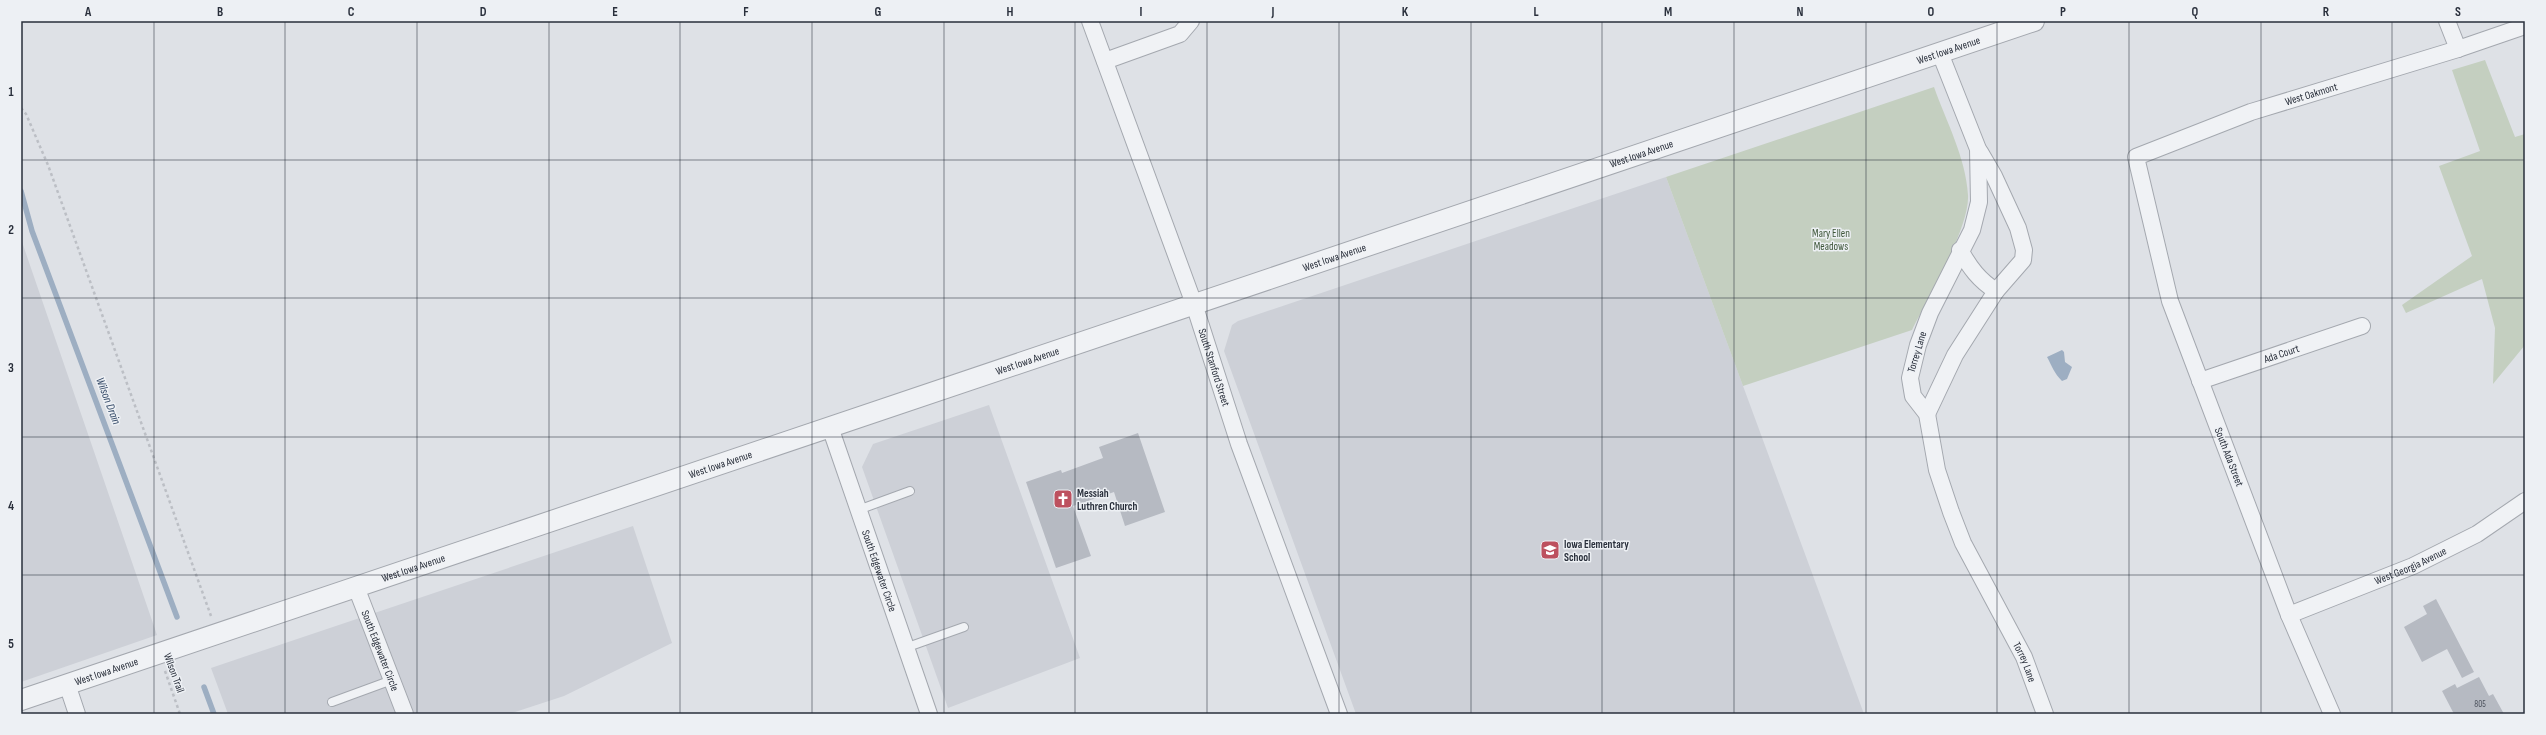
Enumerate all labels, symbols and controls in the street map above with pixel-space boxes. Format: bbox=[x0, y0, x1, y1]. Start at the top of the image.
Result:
text: A bbox=[84, 4, 92, 20]
text: B bbox=[217, 4, 223, 20]
text: C bbox=[348, 4, 355, 20]
text: D bbox=[480, 4, 487, 20]
text: E bbox=[612, 4, 618, 20]
text: F bbox=[743, 4, 749, 20]
text: G bbox=[875, 4, 882, 20]
text: H bbox=[1007, 4, 1014, 20]
text: I bbox=[1140, 4, 1143, 20]
text: J bbox=[1271, 4, 1275, 20]
text: K bbox=[1402, 4, 1409, 20]
text: L bbox=[1533, 4, 1539, 20]
text: M bbox=[1664, 4, 1672, 20]
text: N bbox=[1797, 4, 1804, 20]
text: O bbox=[1928, 4, 1935, 20]
text: P bbox=[2060, 4, 2066, 20]
text: Q bbox=[2192, 4, 2199, 20]
text: R bbox=[2323, 4, 2330, 20]
text: S bbox=[2455, 4, 2461, 20]
street label: West Iowa Avenue bbox=[1915, 33, 1982, 67]
street label: West Oakmont bbox=[2283, 79, 2339, 108]
text: 1 bbox=[8, 84, 14, 100]
street label: West Iowa Avenue bbox=[1608, 137, 1675, 170]
text: 2 bbox=[8, 222, 14, 238]
park label: Mary Ellen Meadows bbox=[1812, 227, 1850, 253]
street label: West Iowa Avenue bbox=[1301, 240, 1368, 274]
street label: South Stanford Street bbox=[1196, 327, 1233, 408]
street label: Torrey Lane bbox=[1905, 330, 1929, 374]
street label: Ada Court bbox=[2261, 341, 2301, 366]
street label: West Iowa Avenue bbox=[994, 344, 1061, 377]
text: 3 bbox=[8, 360, 14, 376]
water label: Wilson Drain bbox=[92, 375, 124, 427]
street label: South Ada Street bbox=[2212, 426, 2246, 489]
street label: West Iowa Avenue bbox=[687, 447, 754, 481]
place label: Messiah Luthren Church bbox=[1077, 487, 1138, 513]
church icon: Messiah Luthren Church bbox=[1052, 488, 1074, 510]
text: 4 bbox=[8, 498, 14, 514]
street label: South Edgewater Circle bbox=[859, 528, 900, 613]
place label: Iowa Elementary School bbox=[1564, 538, 1629, 564]
school or university icon: Iowa Elementary School bbox=[1539, 539, 1561, 561]
street label: West Georgia Avenue bbox=[2373, 544, 2448, 587]
street label: West Iowa Avenue bbox=[380, 551, 447, 584]
street label: South Edgewater Circle bbox=[359, 608, 402, 693]
text: 5 bbox=[8, 636, 14, 652]
street label: Torrey Lane bbox=[2011, 640, 2039, 684]
street label: Wilson Trail bbox=[161, 651, 187, 695]
street label: West Iowa Avenue bbox=[73, 654, 140, 688]
house number: 805 bbox=[2474, 699, 2486, 710]

